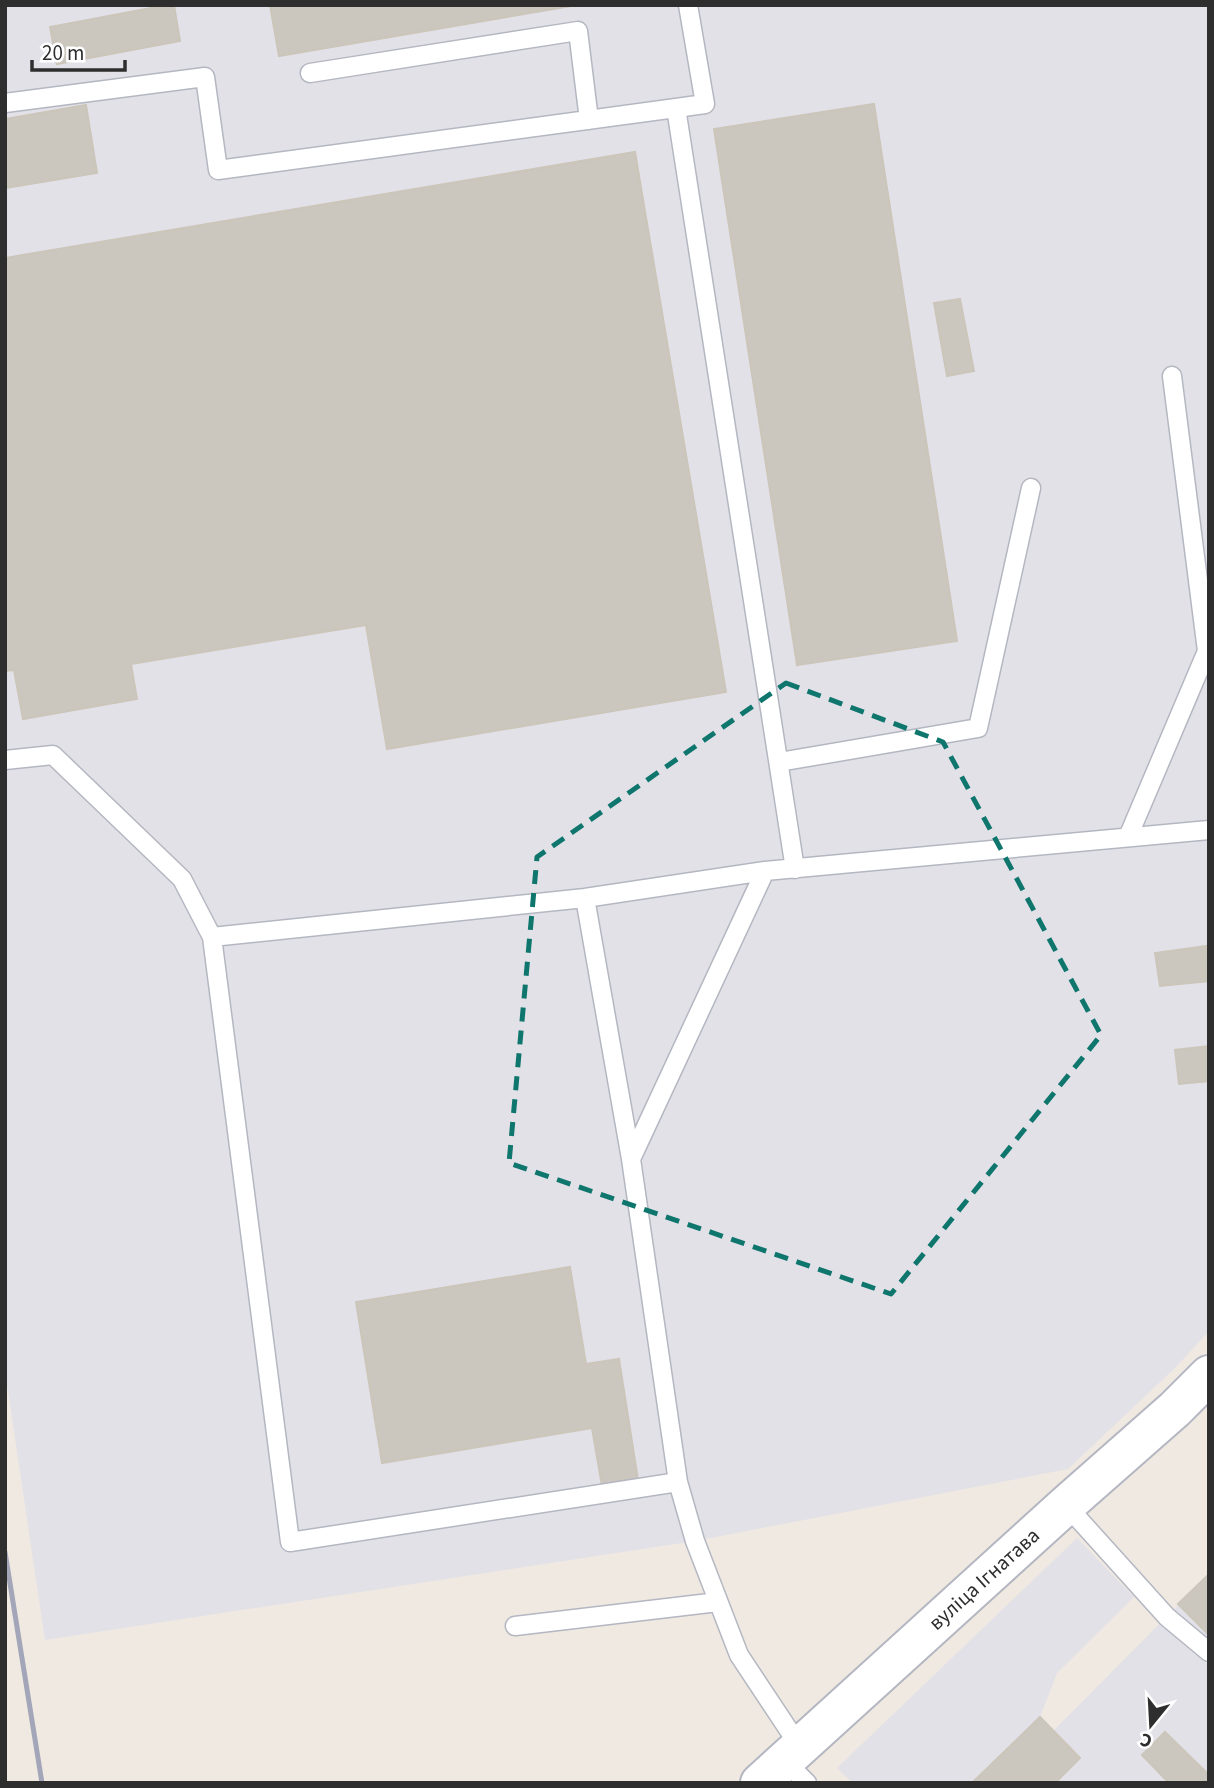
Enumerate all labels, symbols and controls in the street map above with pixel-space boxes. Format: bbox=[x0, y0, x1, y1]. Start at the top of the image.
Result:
scale bar bbox=[32, 28, 124, 72]
text: 20 m bbox=[42, 38, 84, 68]
street label: вуліца Ігнатава bbox=[922, 1521, 1046, 1637]
north arrow bbox=[1116, 1690, 1186, 1760]
text: С bbox=[1137, 1725, 1156, 1754]

